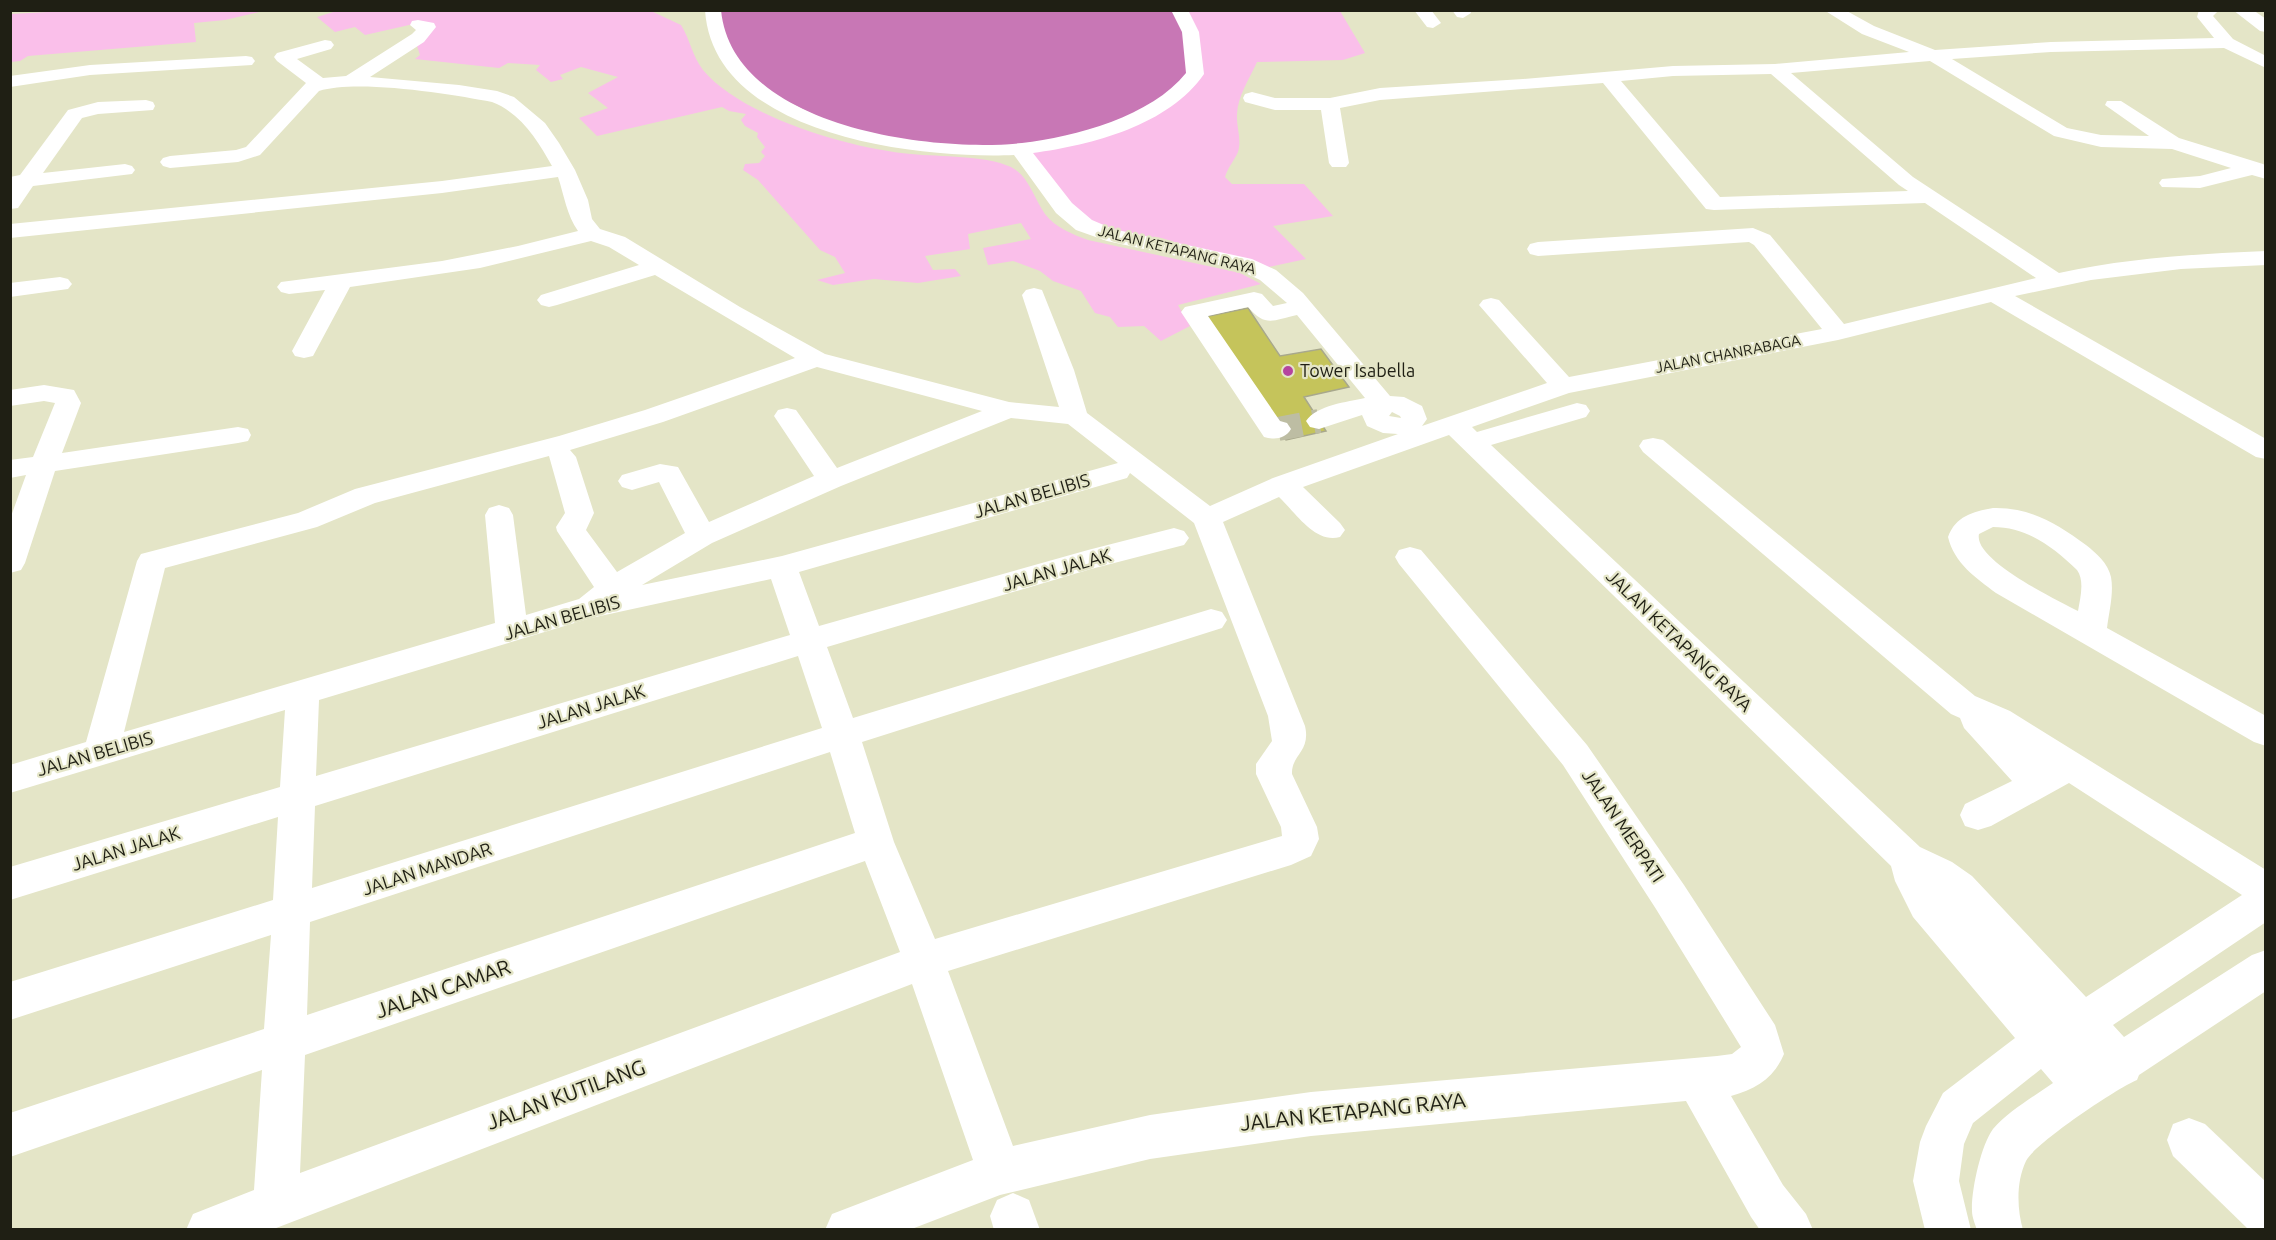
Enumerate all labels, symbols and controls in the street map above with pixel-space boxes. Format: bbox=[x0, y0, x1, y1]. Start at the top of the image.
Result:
street label: JALAN KETAPANG RAYA bbox=[1097, 222, 1258, 277]
street label: JALAN CHANRABAGA bbox=[1654, 331, 1802, 376]
place label: Tower Isabella bbox=[1300, 360, 1415, 380]
marker: Tower Isabella bbox=[1281, 364, 1295, 378]
street label: JALAN BELIBIS bbox=[971, 469, 1092, 521]
street label: JALAN JALAK bbox=[1000, 544, 1113, 594]
street label: JALAN KETAPANG RAYA bbox=[1603, 566, 1757, 715]
street label: JALAN BELIBIS bbox=[501, 591, 622, 643]
street label: JALAN JALAK bbox=[534, 680, 647, 732]
street label: JALAN BELIBIS bbox=[34, 727, 155, 779]
street label: JALAN MERPATI bbox=[1579, 765, 1669, 885]
street label: JALAN JALAK bbox=[69, 822, 182, 874]
street label: JALAN MANDAR bbox=[360, 838, 494, 898]
street label: JALAN CAMAR bbox=[372, 954, 513, 1022]
street label: JALAN KUTILANG bbox=[483, 1054, 648, 1134]
street label: JALAN KETAPANG RAYA bbox=[1239, 1087, 1467, 1135]

